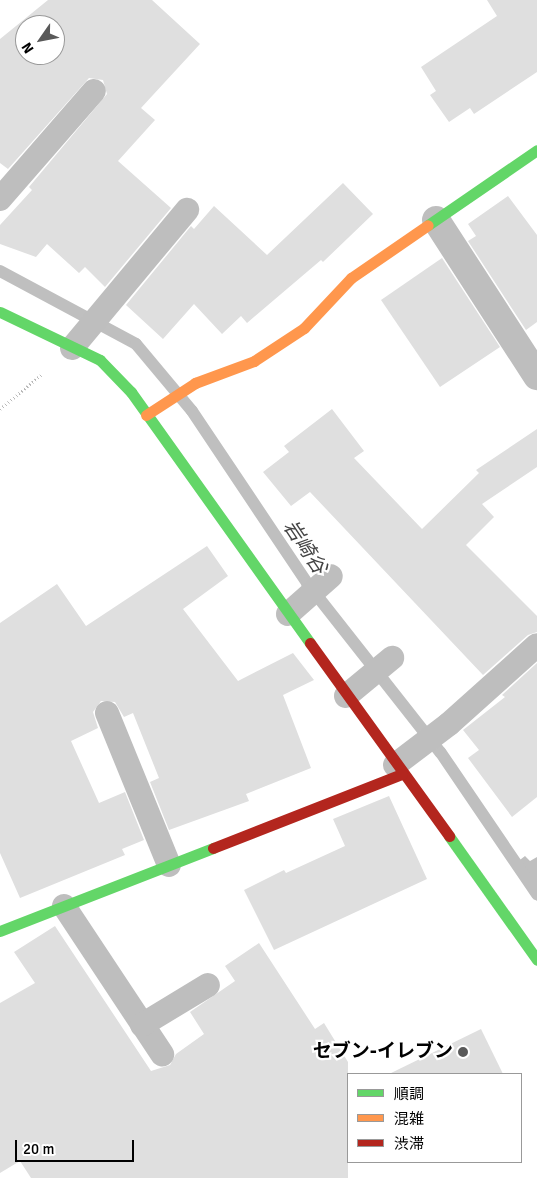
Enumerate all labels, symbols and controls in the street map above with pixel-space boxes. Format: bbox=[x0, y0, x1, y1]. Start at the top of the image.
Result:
north arrow bbox=[15, 15, 65, 65]
text: N bbox=[18, 39, 38, 57]
water label: 岩崎谷 bbox=[278, 515, 332, 579]
place label: セブン-イレブン bbox=[313, 1041, 453, 1063]
marker: セブン-イレブン bbox=[457, 1046, 469, 1058]
legend bbox=[347, 1073, 522, 1163]
text: 順調 bbox=[394, 1085, 424, 1103]
text: 混雑 bbox=[394, 1110, 424, 1128]
scale bar bbox=[18, 1130, 136, 1162]
text: 渋滞 bbox=[394, 1135, 424, 1153]
text: 20 m bbox=[23, 1140, 54, 1158]

